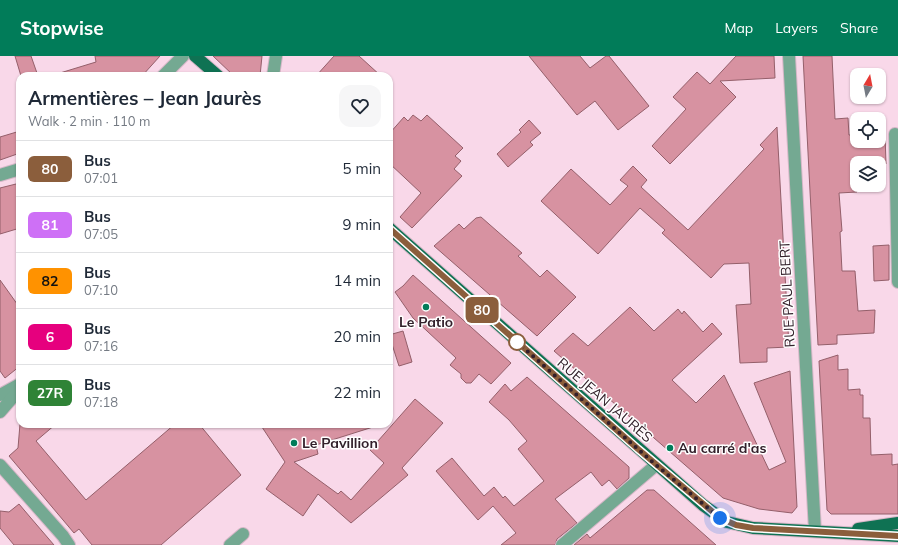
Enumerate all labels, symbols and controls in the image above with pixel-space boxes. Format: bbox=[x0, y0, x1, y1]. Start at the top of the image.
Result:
text: Stopwise bbox=[20, 16, 104, 40]
text: Map bbox=[724, 19, 753, 37]
text: Layers bbox=[775, 19, 818, 37]
text: Share bbox=[840, 19, 878, 37]
north arrow bbox=[850, 68, 886, 104]
map controls bbox=[850, 68, 886, 192]
button: heart bbox=[339, 85, 381, 127]
text: Armentières – Jean Jaurès bbox=[28, 86, 261, 110]
button: locate bbox=[850, 112, 886, 148]
text: Walk · 2 min · 110 m bbox=[28, 113, 150, 129]
text: Bus bbox=[84, 151, 111, 170]
button: layers bbox=[850, 156, 886, 192]
text: 5 min bbox=[343, 159, 381, 178]
text: 80 bbox=[42, 160, 58, 178]
text: 07:01 bbox=[84, 170, 118, 186]
text: Bus bbox=[84, 207, 111, 226]
text: 9 min bbox=[343, 215, 381, 234]
text: 81 bbox=[42, 216, 58, 234]
text: 07:05 bbox=[84, 226, 118, 242]
street label: RUE PAUL BERT bbox=[775, 239, 799, 348]
text: Bus bbox=[84, 263, 111, 282]
text: 14 min bbox=[334, 271, 381, 290]
text: 82 bbox=[42, 272, 58, 290]
text: 07:10 bbox=[84, 282, 118, 298]
line badge: 80 bbox=[464, 297, 500, 323]
text: 80 bbox=[474, 301, 490, 319]
marker: Le Patio bbox=[421, 302, 431, 312]
place label: Le Patio bbox=[399, 313, 453, 331]
text: Bus bbox=[84, 319, 111, 338]
text: 20 min bbox=[334, 327, 381, 346]
text: 6 bbox=[46, 328, 54, 346]
unlabelled marker bbox=[508, 333, 526, 351]
text: 07:16 bbox=[84, 338, 118, 354]
street label: RUE JEAN JAURÈS bbox=[554, 354, 657, 446]
text: Bus bbox=[84, 375, 111, 394]
text: 22 min bbox=[334, 383, 381, 402]
text: 27R bbox=[37, 384, 63, 402]
text: 07:18 bbox=[84, 394, 118, 410]
place label: Le Pavillion bbox=[302, 434, 378, 452]
marker: Le Pavillion bbox=[289, 438, 299, 448]
place label: Au carré d'as bbox=[678, 439, 767, 457]
marker: Au carré d'as bbox=[665, 443, 675, 453]
your location bbox=[710, 508, 730, 528]

